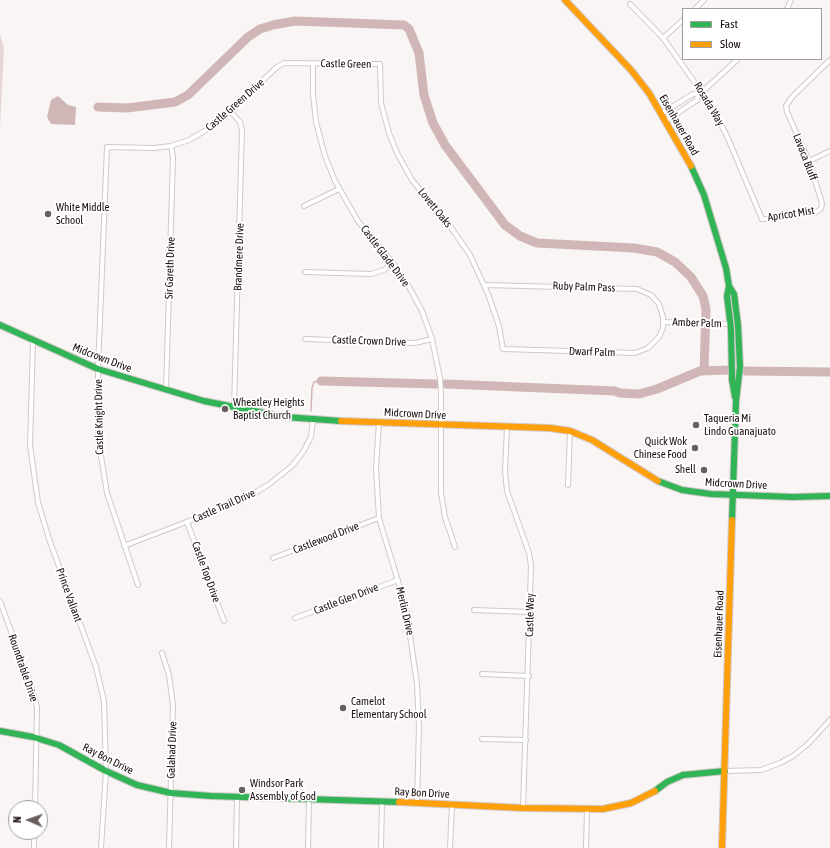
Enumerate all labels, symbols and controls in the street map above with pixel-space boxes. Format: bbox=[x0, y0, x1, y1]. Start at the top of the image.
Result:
legend bbox=[682, 8, 822, 60]
text: Fast bbox=[720, 17, 738, 31]
text: Slow bbox=[720, 37, 741, 51]
street label: Castle Green bbox=[321, 57, 371, 71]
street label: Castle Green Drive bbox=[203, 76, 267, 134]
street label: Rosada Way bbox=[691, 80, 727, 128]
street label: Eisenhauer Road bbox=[656, 92, 702, 158]
street label: Lavaca Bluff bbox=[790, 132, 820, 182]
street label: Lovett Oaks bbox=[415, 186, 455, 230]
place label: White Middle School bbox=[56, 201, 110, 227]
street label: Apricot Mist bbox=[767, 204, 815, 224]
marker: White Middle School bbox=[43, 209, 53, 219]
street label: Brandmere Drive bbox=[231, 223, 247, 291]
street label: Castle Glade Drive bbox=[358, 223, 412, 289]
street label: Sir Gareth Drive bbox=[162, 237, 178, 299]
street label: Ruby Palm Pass bbox=[552, 279, 616, 295]
street label: Amber Palm bbox=[672, 316, 722, 330]
street label: Castle Crown Drive bbox=[332, 333, 406, 349]
street label: Midcrown Drive bbox=[71, 341, 133, 375]
street label: Dwarf Palm bbox=[569, 345, 615, 359]
street label: Castle Knight Drive bbox=[92, 379, 106, 455]
place label: Wheatley Heights Baptist Church bbox=[233, 396, 304, 422]
marker: Wheatley Heights Baptist Church bbox=[220, 404, 230, 414]
street label: Midcrown Drive bbox=[384, 406, 446, 422]
place label: Taqueria Mi Lindo Guanajuato bbox=[704, 412, 776, 438]
marker: Taqueria Mi Lindo Guanajuato bbox=[691, 420, 701, 430]
place label: Quick Wok Chinese Food bbox=[634, 435, 687, 461]
marker: Quick Wok Chinese Food bbox=[690, 443, 700, 453]
place label: Shell bbox=[675, 463, 696, 477]
marker: Shell bbox=[699, 465, 709, 475]
street label: Midcrown Drive bbox=[705, 476, 767, 492]
street label: Castle Trail Drive bbox=[191, 486, 257, 526]
street label: Castlewood Drive bbox=[291, 519, 361, 557]
street label: Castle Top Drive bbox=[189, 540, 223, 604]
street label: Prince Valiant bbox=[53, 566, 85, 624]
street label: Castle Glen Drive bbox=[312, 581, 380, 617]
street label: Merlin Drive bbox=[393, 586, 417, 636]
street label: Eisenhauer Road bbox=[711, 590, 727, 658]
street label: Castle Way bbox=[523, 593, 537, 637]
street label: Roundtable Drive bbox=[5, 632, 41, 704]
place label: Camelot Elementary School bbox=[351, 695, 427, 721]
marker: Camelot Elementary School bbox=[338, 703, 348, 713]
street label: Galahad Drive bbox=[164, 721, 180, 779]
street label: Ray Bon Drive bbox=[80, 741, 136, 777]
place label: Windsor Park Assembly of God bbox=[250, 777, 316, 803]
marker: Windsor Park Assembly of God bbox=[237, 785, 247, 795]
street label: Ray Bon Drive bbox=[394, 785, 450, 801]
north arrow bbox=[8, 800, 48, 840]
text: N bbox=[11, 816, 23, 823]

